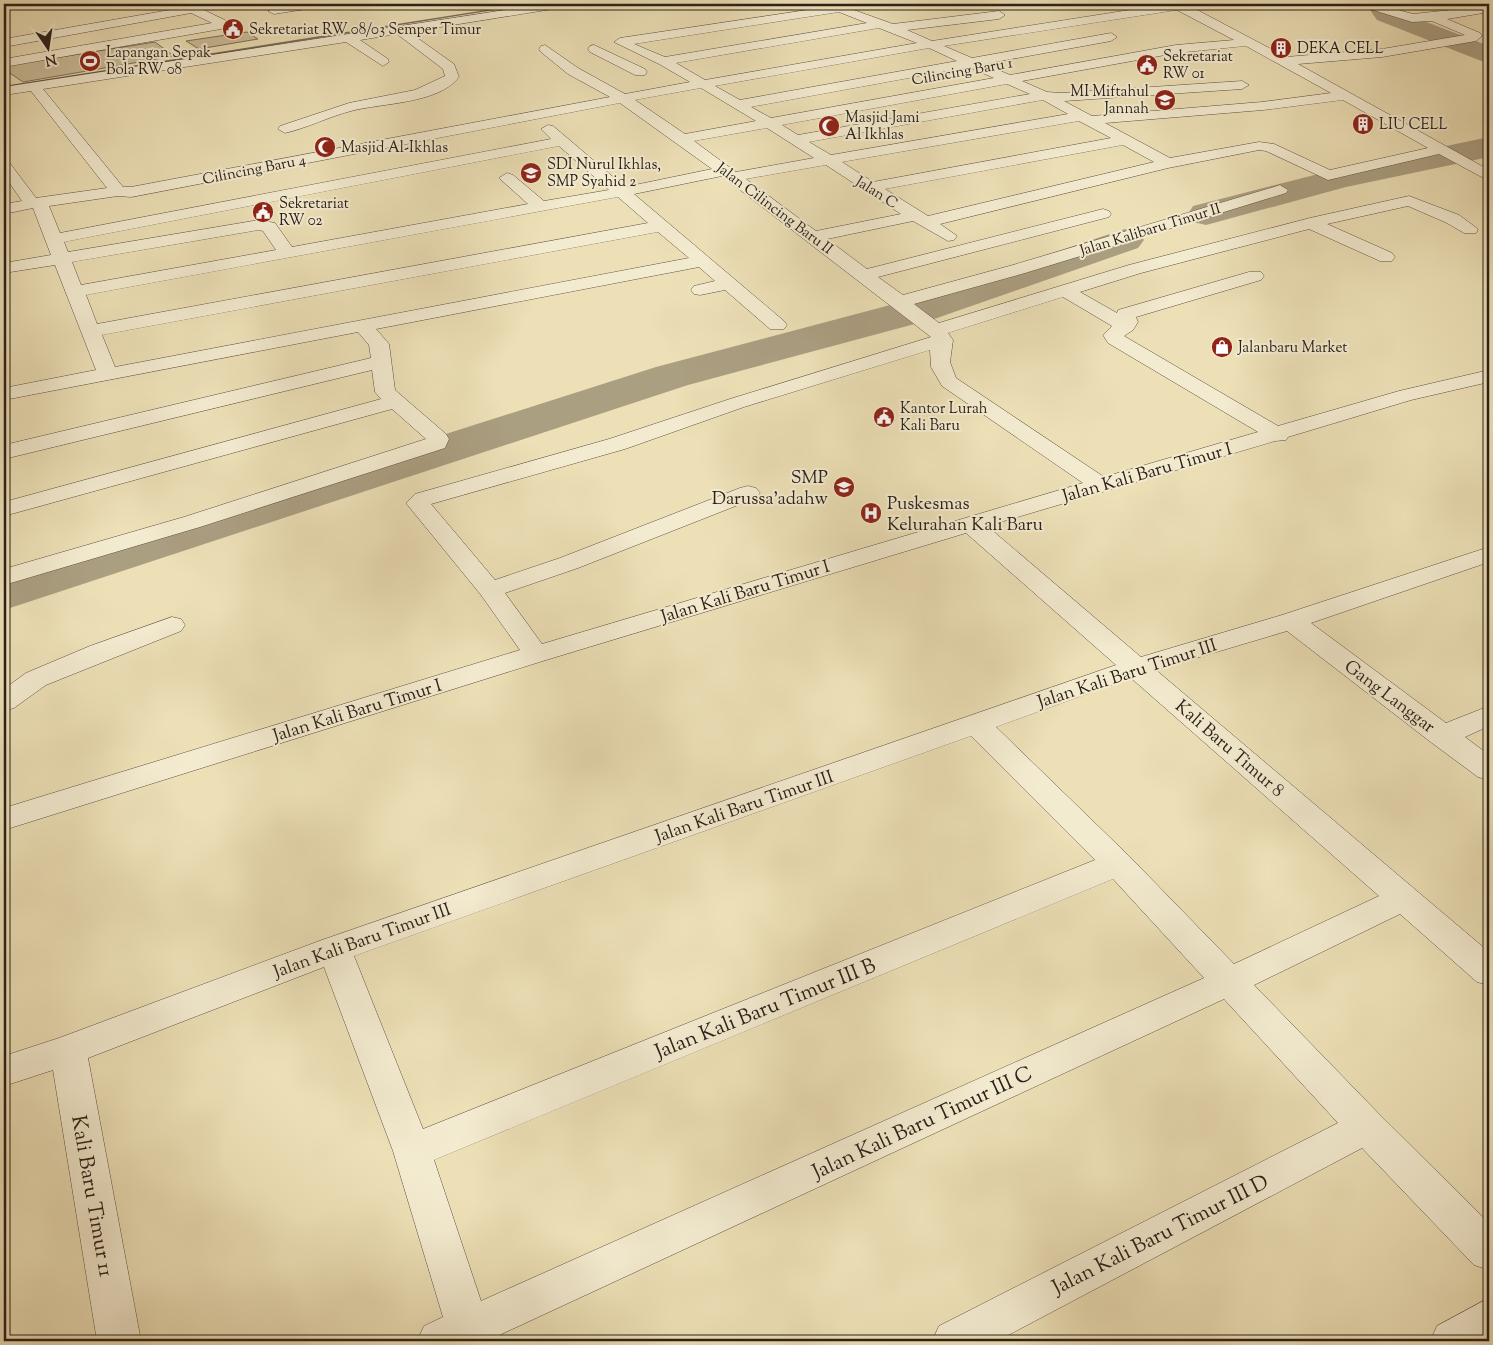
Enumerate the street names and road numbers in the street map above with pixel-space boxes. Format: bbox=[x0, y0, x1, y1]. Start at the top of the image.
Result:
street label: Cilincing Baru 1 bbox=[910, 53, 1014, 92]
street label: Cilincing Baru 4 bbox=[201, 150, 308, 191]
street label: Jalan Cilincing Baru II bbox=[710, 158, 837, 260]
street label: Jalan C bbox=[850, 172, 901, 215]
street label: Jalan Kalibaru Timur II bbox=[1076, 199, 1224, 262]
street label: Jalan Kali Baru Timur I bbox=[1059, 437, 1236, 511]
street label: Jalan Kali Baru Timur I bbox=[657, 555, 833, 631]
street label: Jalan Kali Baru Timur III bbox=[1034, 634, 1221, 716]
street label: Gang Langgar bbox=[1338, 655, 1440, 741]
street label: Jalan Kali Baru Timur I bbox=[269, 674, 445, 750]
street label: Kali Baru Timur 8 bbox=[1168, 695, 1289, 804]
street label: Jalan Kali Baru Timur III bbox=[651, 765, 837, 851]
street label: Jalan Kali Baru Timur III bbox=[269, 898, 455, 986]
street label: Jalan Kali Baru Timur III B bbox=[650, 952, 881, 1068]
street label: Jalan Kali Baru Timur III C bbox=[807, 1060, 1038, 1189]
street label: Kali Baru Timur 11 bbox=[62, 1113, 120, 1280]
street label: Jalan Kali Baru Timur III D bbox=[1047, 1168, 1274, 1304]

